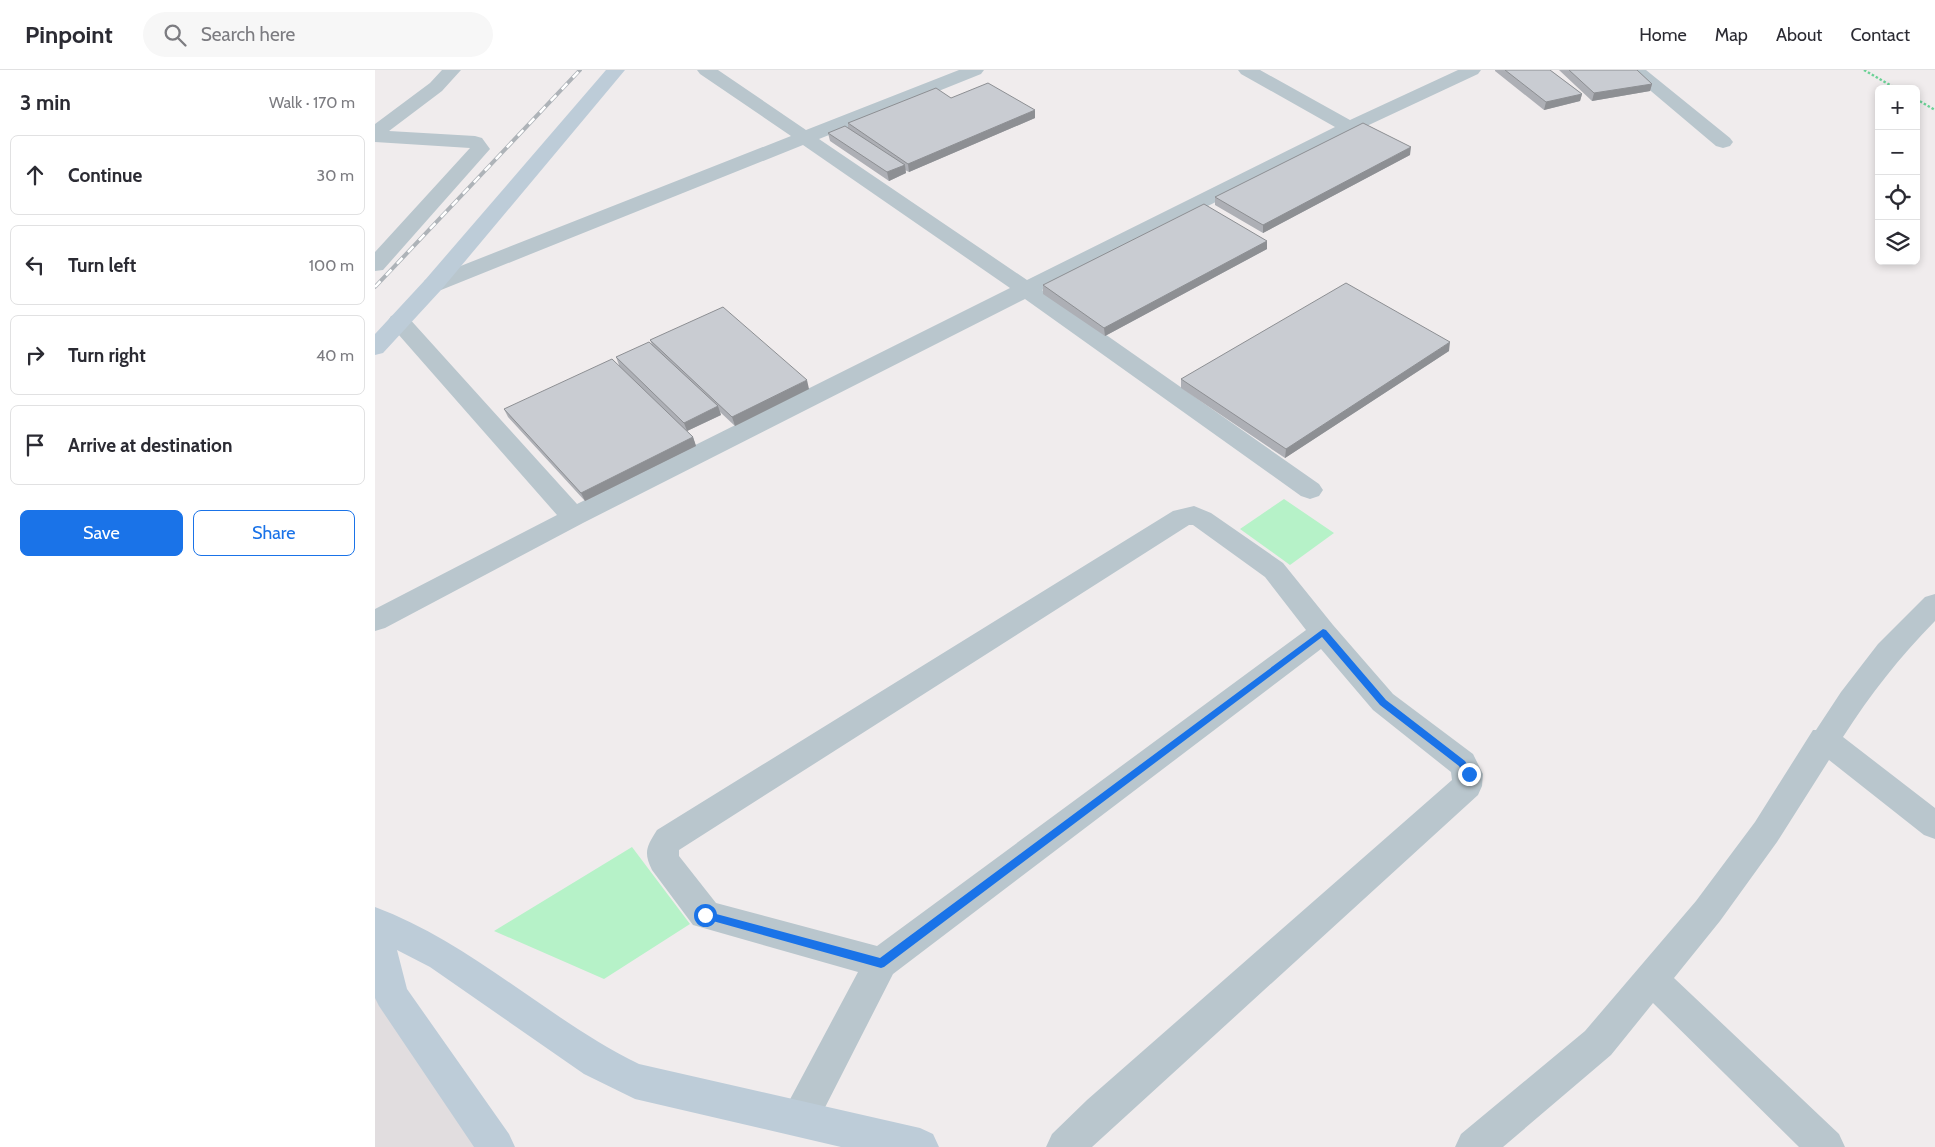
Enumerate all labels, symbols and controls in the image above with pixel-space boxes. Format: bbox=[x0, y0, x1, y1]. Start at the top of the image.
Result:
search box bbox=[143, 12, 493, 57]
text: Pinpoint bbox=[25, 20, 113, 49]
icon: search bbox=[161, 21, 189, 49]
text: Search here bbox=[201, 23, 295, 46]
text: Home bbox=[1639, 24, 1687, 46]
text: Map bbox=[1715, 24, 1748, 46]
text: About bbox=[1776, 24, 1822, 46]
text: Contact bbox=[1850, 24, 1910, 46]
map controls bbox=[1875, 85, 1920, 265]
button: + bbox=[1875, 85, 1920, 130]
text: 3 min bbox=[20, 90, 71, 115]
text: Walk · 170 m bbox=[269, 93, 355, 112]
button: − bbox=[1875, 130, 1920, 175]
icon: ahead bbox=[21, 161, 49, 189]
text: Continue bbox=[68, 164, 142, 187]
text: 30 m bbox=[317, 166, 354, 185]
button: locate bbox=[1875, 175, 1920, 220]
button: layers bbox=[1875, 220, 1920, 265]
icon: left bbox=[21, 251, 49, 279]
text: Turn left bbox=[68, 254, 136, 277]
text: 100 m bbox=[309, 256, 354, 275]
icon: right bbox=[21, 341, 49, 369]
text: Turn right bbox=[68, 344, 146, 367]
text: 40 m bbox=[316, 346, 354, 365]
icon: arrive bbox=[21, 431, 49, 459]
text: Arrive at destination bbox=[68, 434, 232, 457]
button: Save bbox=[20, 510, 183, 556]
button: Share bbox=[193, 510, 355, 556]
route end bbox=[1458, 763, 1481, 786]
route start bbox=[694, 904, 717, 927]

